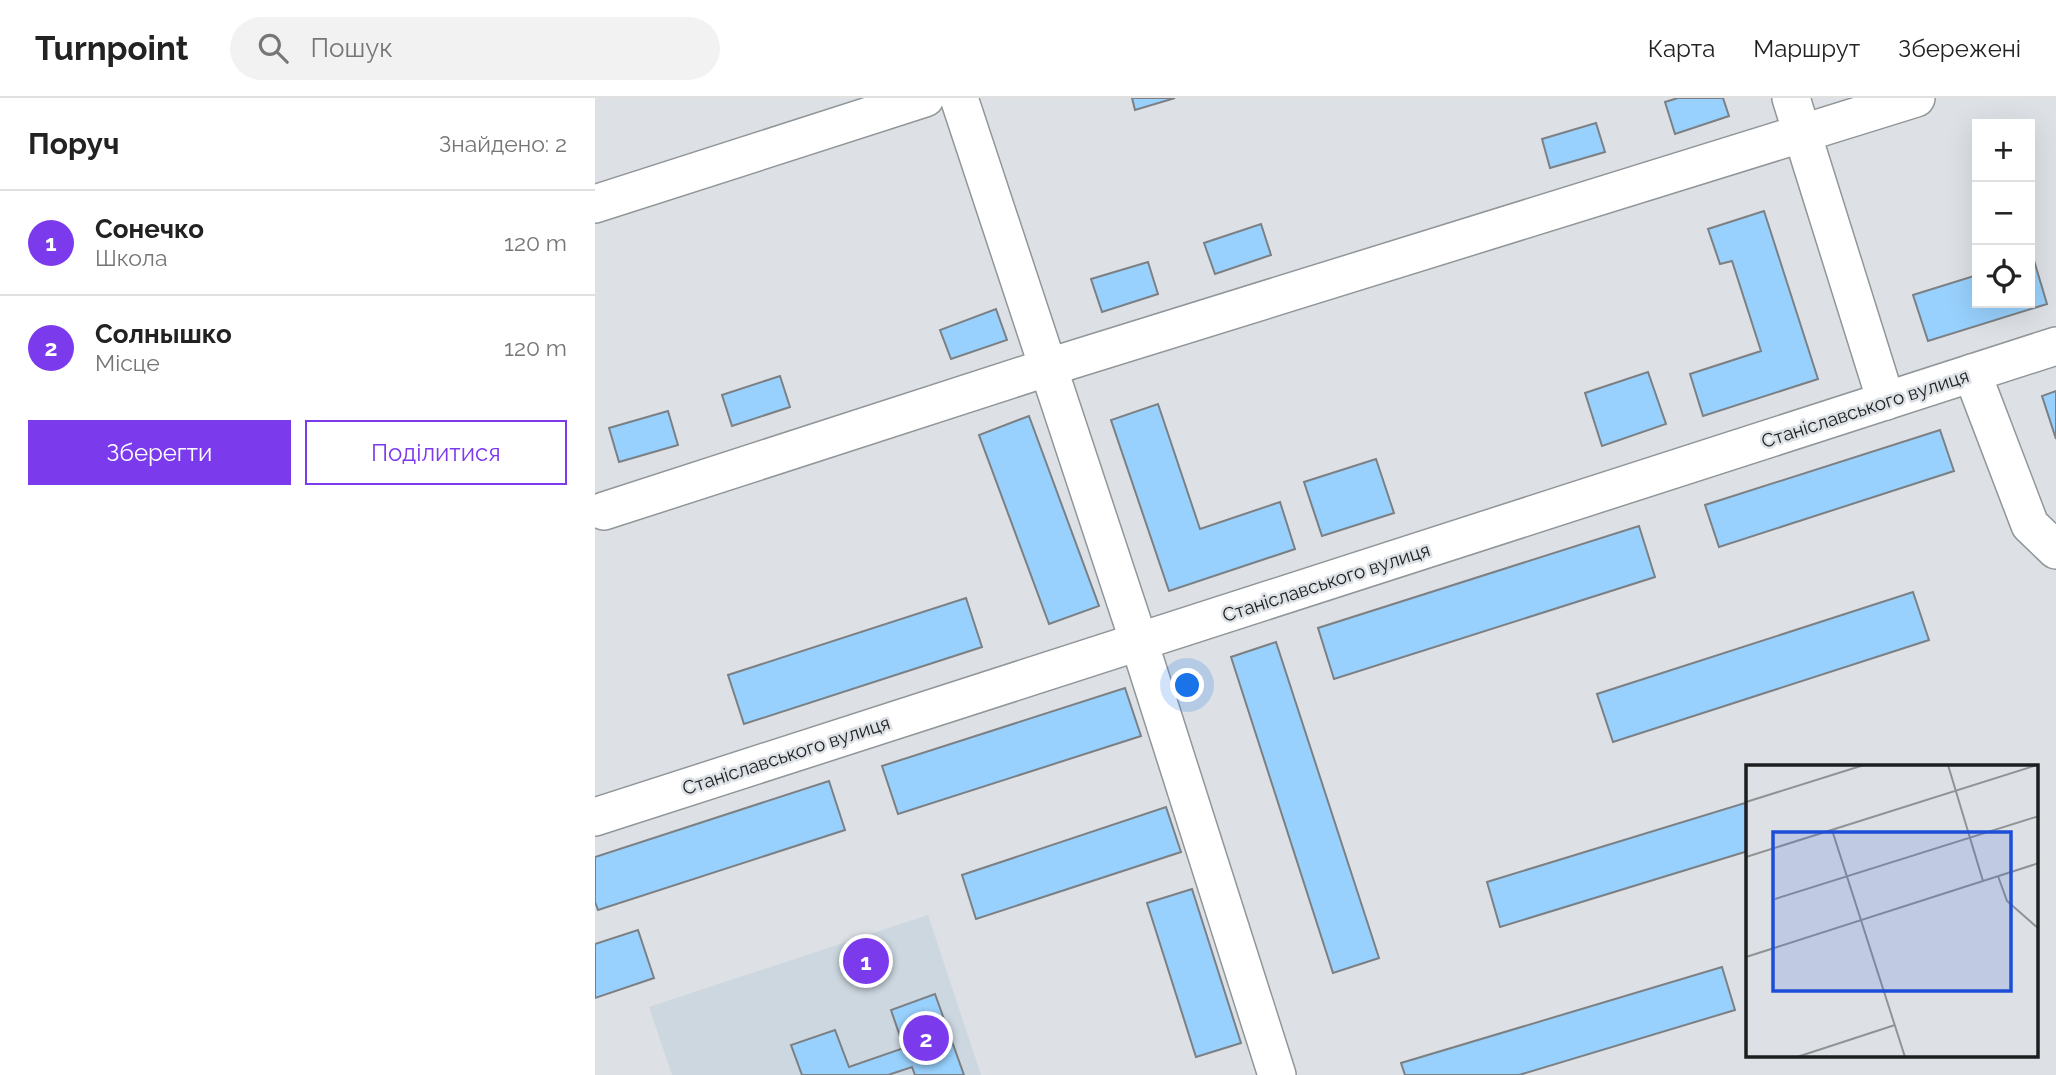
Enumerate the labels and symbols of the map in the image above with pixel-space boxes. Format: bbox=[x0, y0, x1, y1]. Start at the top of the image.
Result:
street label: Станіславського вулиця bbox=[1758, 364, 1972, 452]
street label: Станіславського вулиця bbox=[1219, 538, 1433, 626]
your location bbox=[1170, 668, 1204, 702]
street label: Станіславського вулиця bbox=[679, 711, 893, 799]
inset map bbox=[1746, 765, 2039, 1058]
pin: 1 bbox=[843, 935, 889, 987]
pin: 2 bbox=[903, 1012, 949, 1064]

